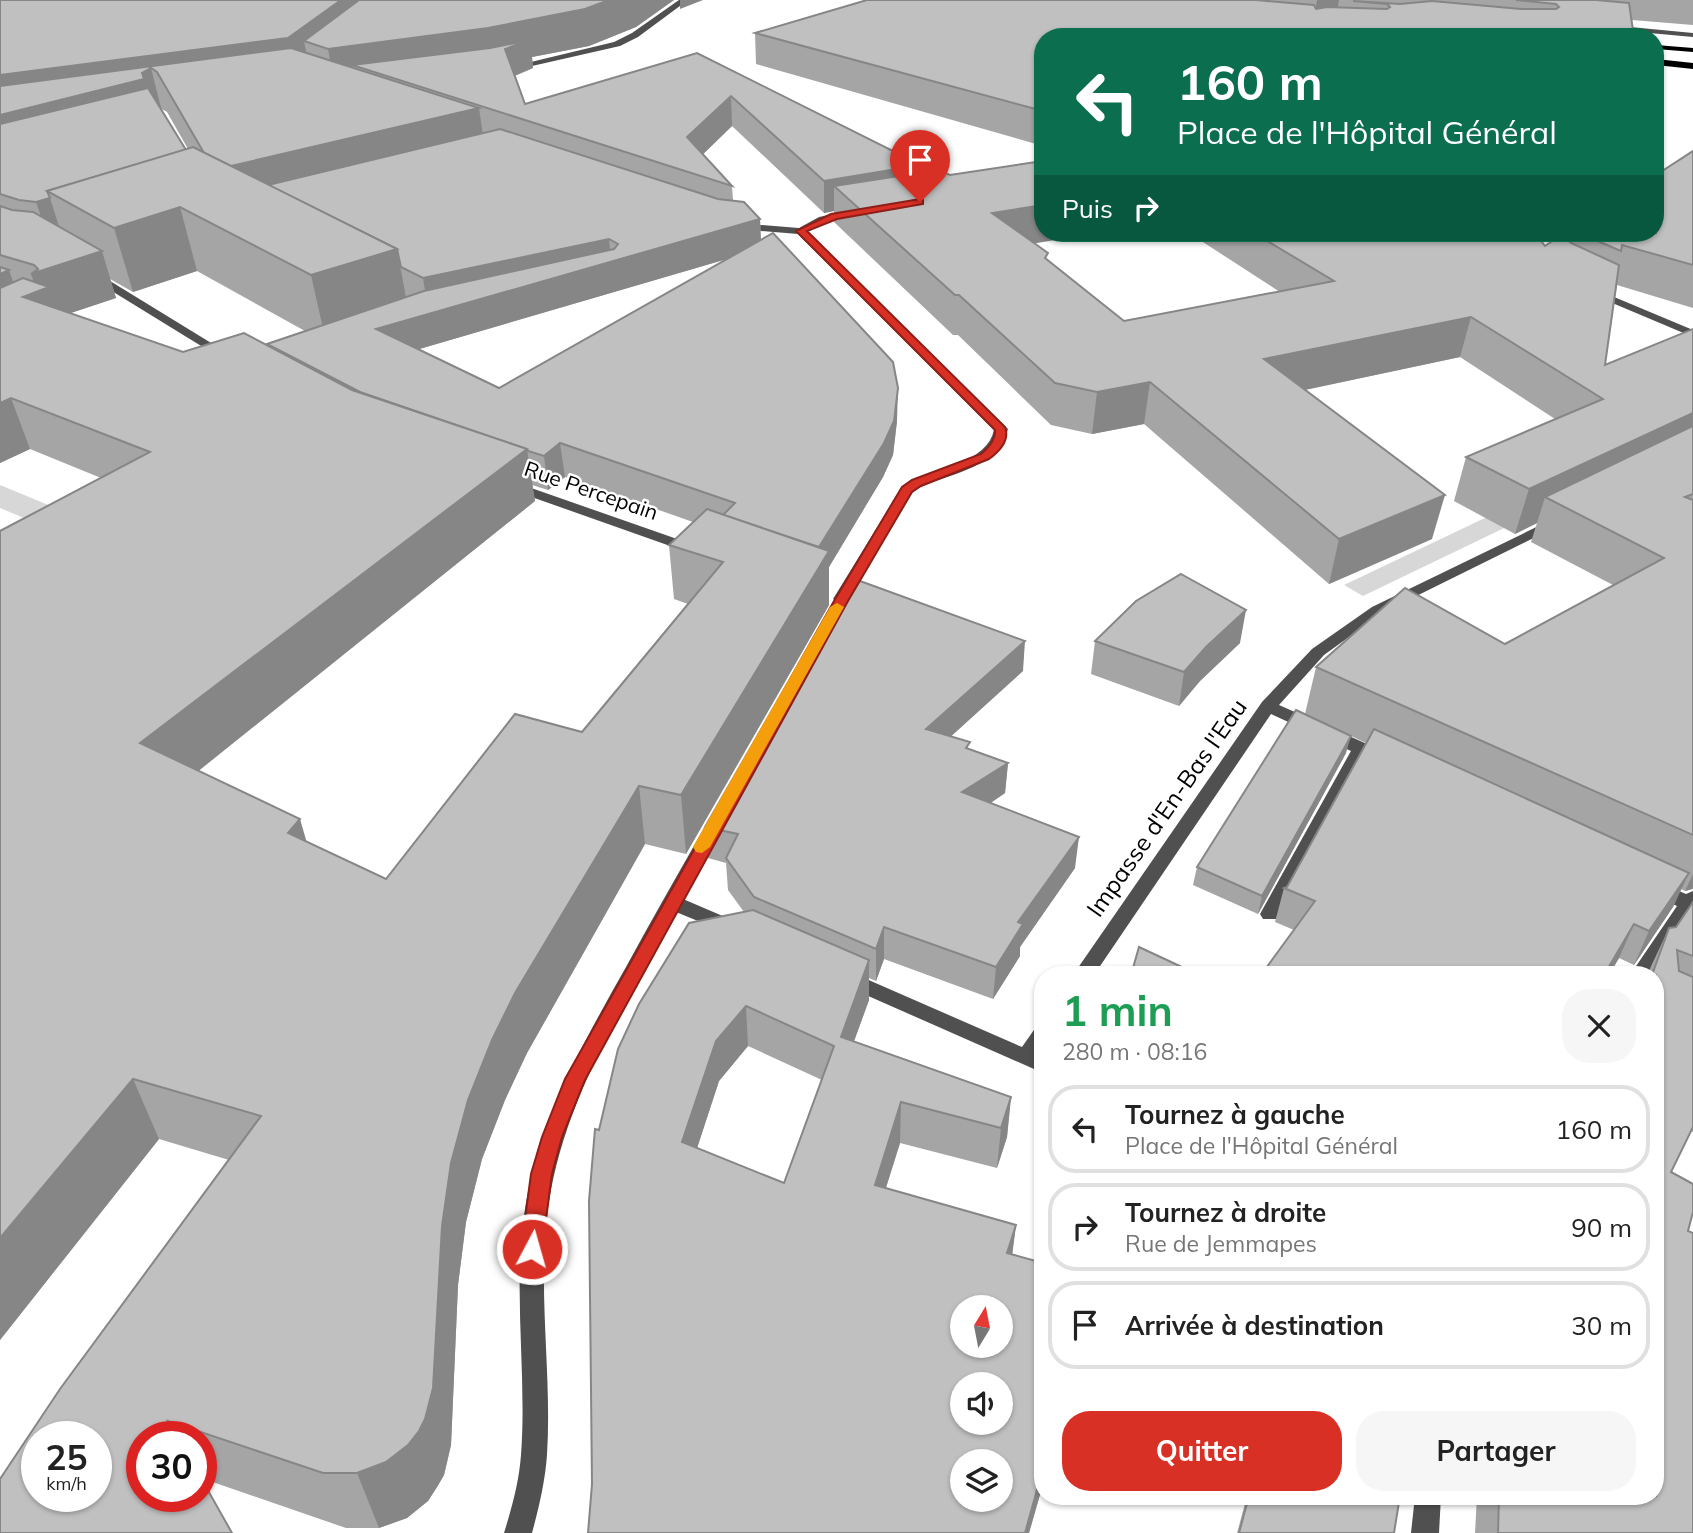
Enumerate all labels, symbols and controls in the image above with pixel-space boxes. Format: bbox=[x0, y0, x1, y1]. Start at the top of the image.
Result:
text: 160 m bbox=[1177, 51, 1323, 112]
icon: left bbox=[1062, 56, 1153, 147]
text: Place de l'Hôpital Général bbox=[1177, 112, 1557, 152]
pin bbox=[890, 130, 950, 202]
icon: arrive bbox=[901, 141, 939, 179]
icon: right bbox=[1127, 189, 1165, 227]
text: Puis bbox=[1062, 192, 1113, 225]
street label: Rue Percepain bbox=[521, 455, 662, 525]
street label: Impasse d'En-Bas l'Eau bbox=[1079, 693, 1253, 922]
text: 1 min bbox=[1062, 984, 1173, 1037]
button: close bbox=[1562, 989, 1636, 1063]
text: 280 m · 08:16 bbox=[1062, 1037, 1207, 1066]
text: Tournez à gauche bbox=[1125, 1098, 1345, 1131]
icon: left bbox=[1066, 1110, 1104, 1148]
text: 160 m bbox=[1556, 1113, 1632, 1146]
text: Place de l'Hôpital Général bbox=[1125, 1131, 1398, 1160]
text: Tournez à droite bbox=[1125, 1196, 1326, 1229]
icon: right bbox=[1066, 1208, 1104, 1246]
text: 90 m bbox=[1571, 1211, 1632, 1244]
position arrow bbox=[495, 1212, 569, 1286]
text: Rue de Jemmapes bbox=[1125, 1229, 1317, 1258]
north arrow bbox=[950, 1295, 1013, 1358]
map controls bbox=[950, 1295, 1013, 1512]
icon: arrive bbox=[1066, 1306, 1104, 1344]
text: Arrivée à destination bbox=[1125, 1309, 1384, 1342]
text: 30 m bbox=[1571, 1309, 1632, 1342]
button: sound bbox=[950, 1372, 1013, 1435]
button: Quitter bbox=[1062, 1411, 1342, 1491]
button: Partager bbox=[1356, 1411, 1636, 1491]
speed limit sign: 30 bbox=[126, 1421, 217, 1512]
text: 25 bbox=[45, 1435, 88, 1479]
button: layers bbox=[950, 1449, 1013, 1512]
text: km/h bbox=[46, 1472, 87, 1495]

